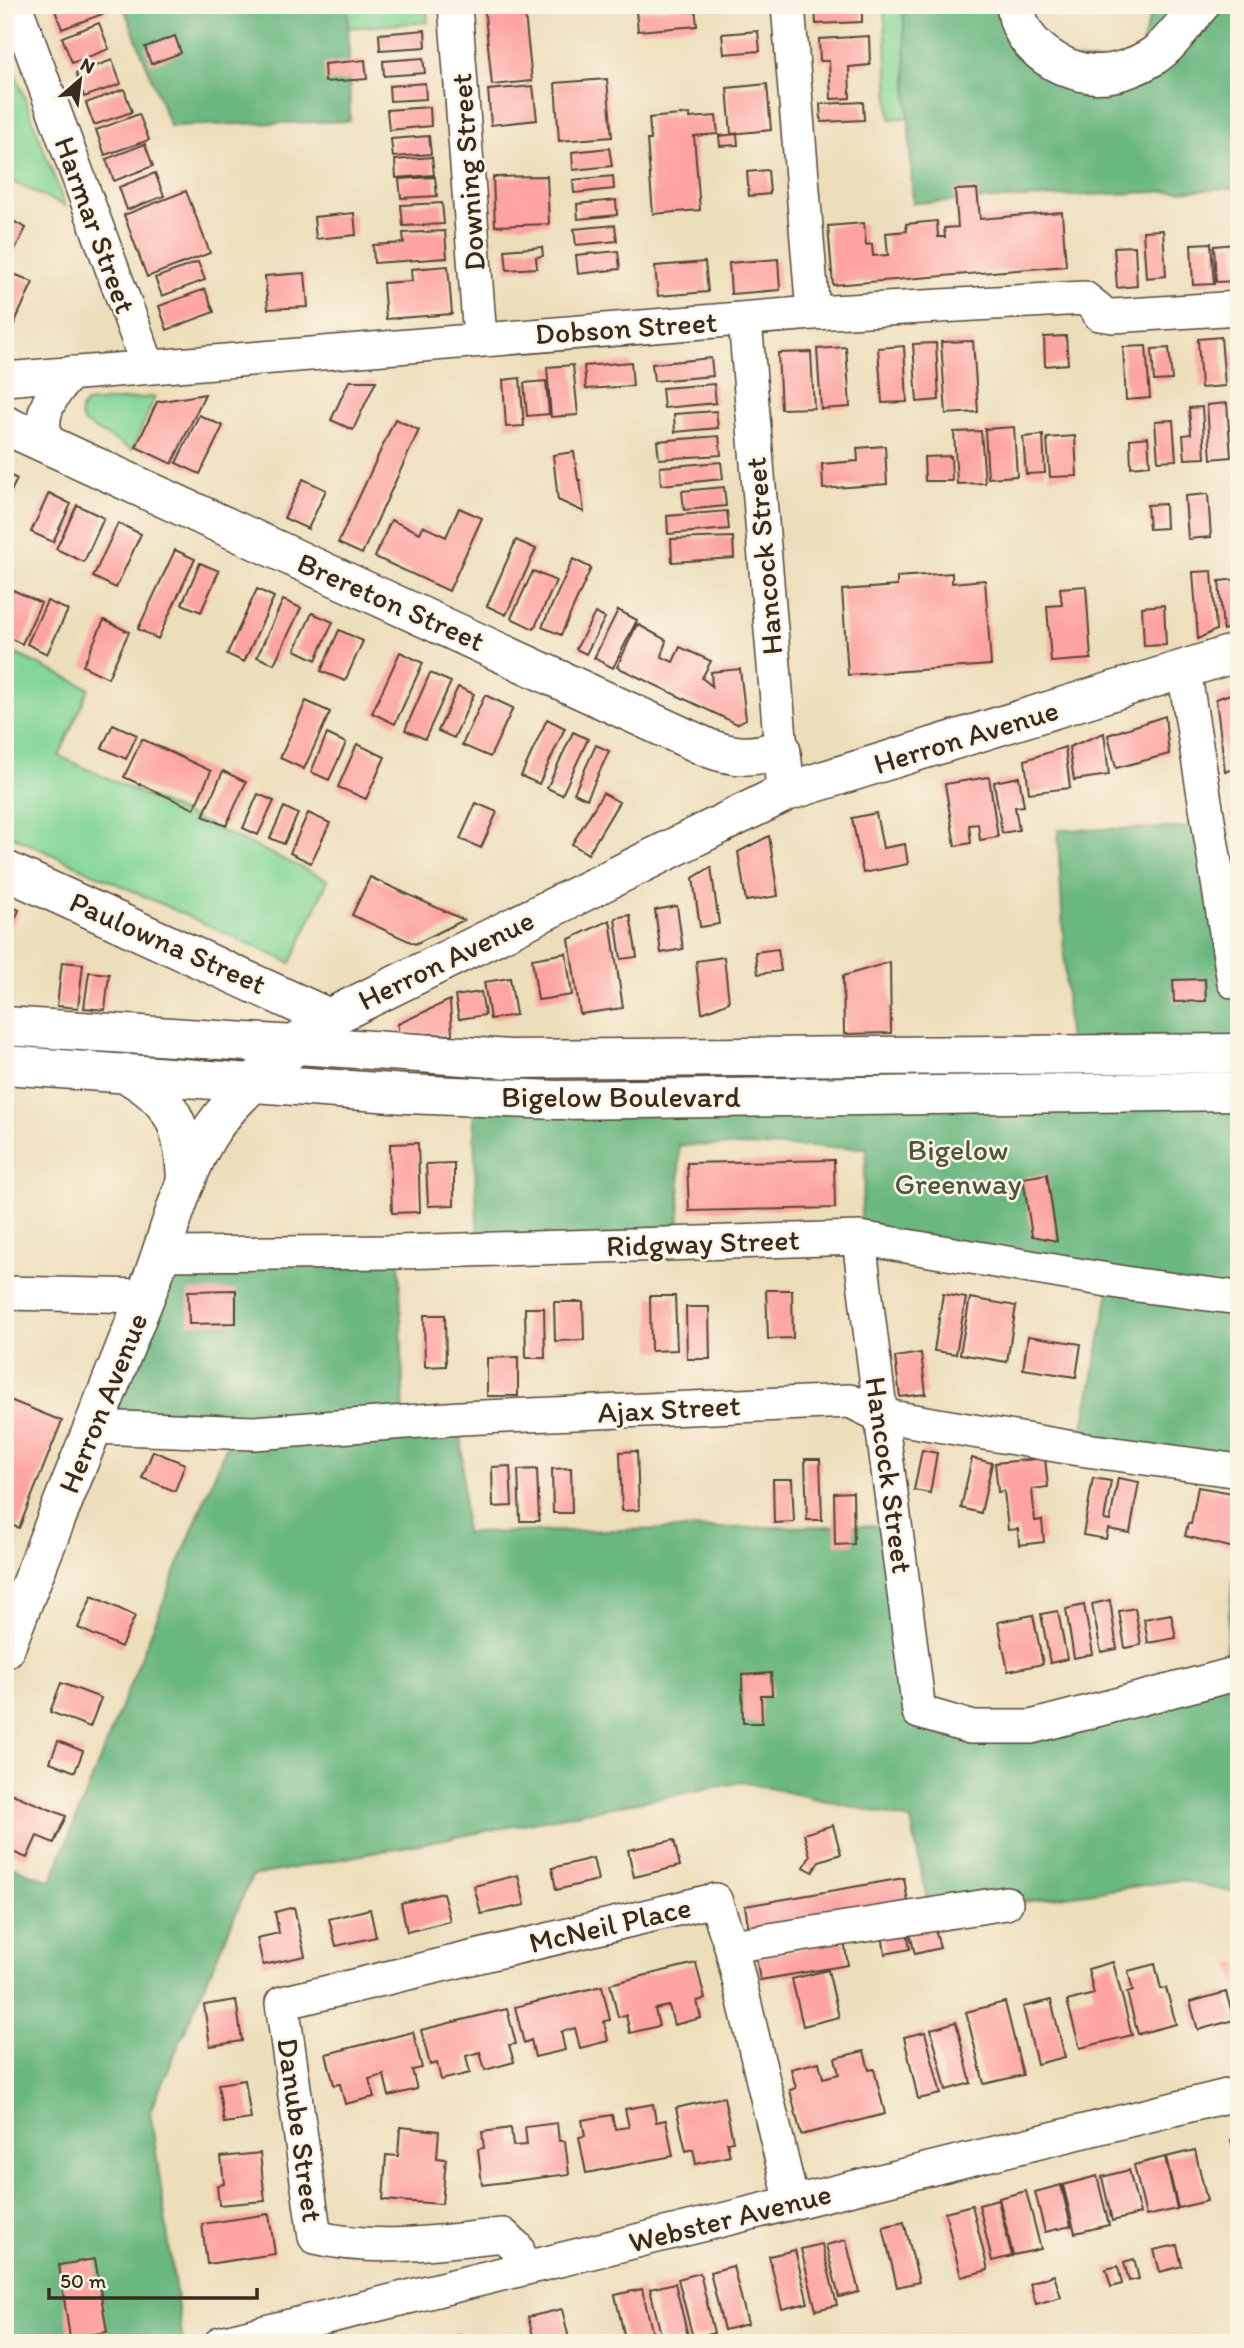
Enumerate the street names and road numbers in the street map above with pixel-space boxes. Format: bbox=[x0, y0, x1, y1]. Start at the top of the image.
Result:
street label: Downing Street bbox=[442, 72, 493, 272]
street label: Harmar Street bbox=[46, 131, 145, 318]
street label: Dobson Street bbox=[534, 303, 718, 352]
street label: Hancock Street bbox=[736, 456, 791, 656]
street label: Brereton Street bbox=[292, 544, 491, 659]
street label: Herron Avenue bbox=[869, 691, 1063, 782]
street label: Paulowna Street bbox=[64, 883, 272, 1002]
street label: Herron Avenue bbox=[352, 901, 540, 1018]
street label: Bigelow Boulevard bbox=[501, 1078, 741, 1115]
street label: Ridgway Street bbox=[606, 1221, 800, 1264]
street label: Herron Avenue bbox=[50, 1307, 156, 1498]
street label: Hancock Street bbox=[857, 1374, 922, 1576]
street label: Ajax Street bbox=[597, 1386, 741, 1431]
street label: McNeil Place bbox=[525, 1888, 694, 1961]
street label: Danube Street bbox=[269, 2036, 332, 2224]
street label: Webster Avenue bbox=[625, 2174, 835, 2261]

